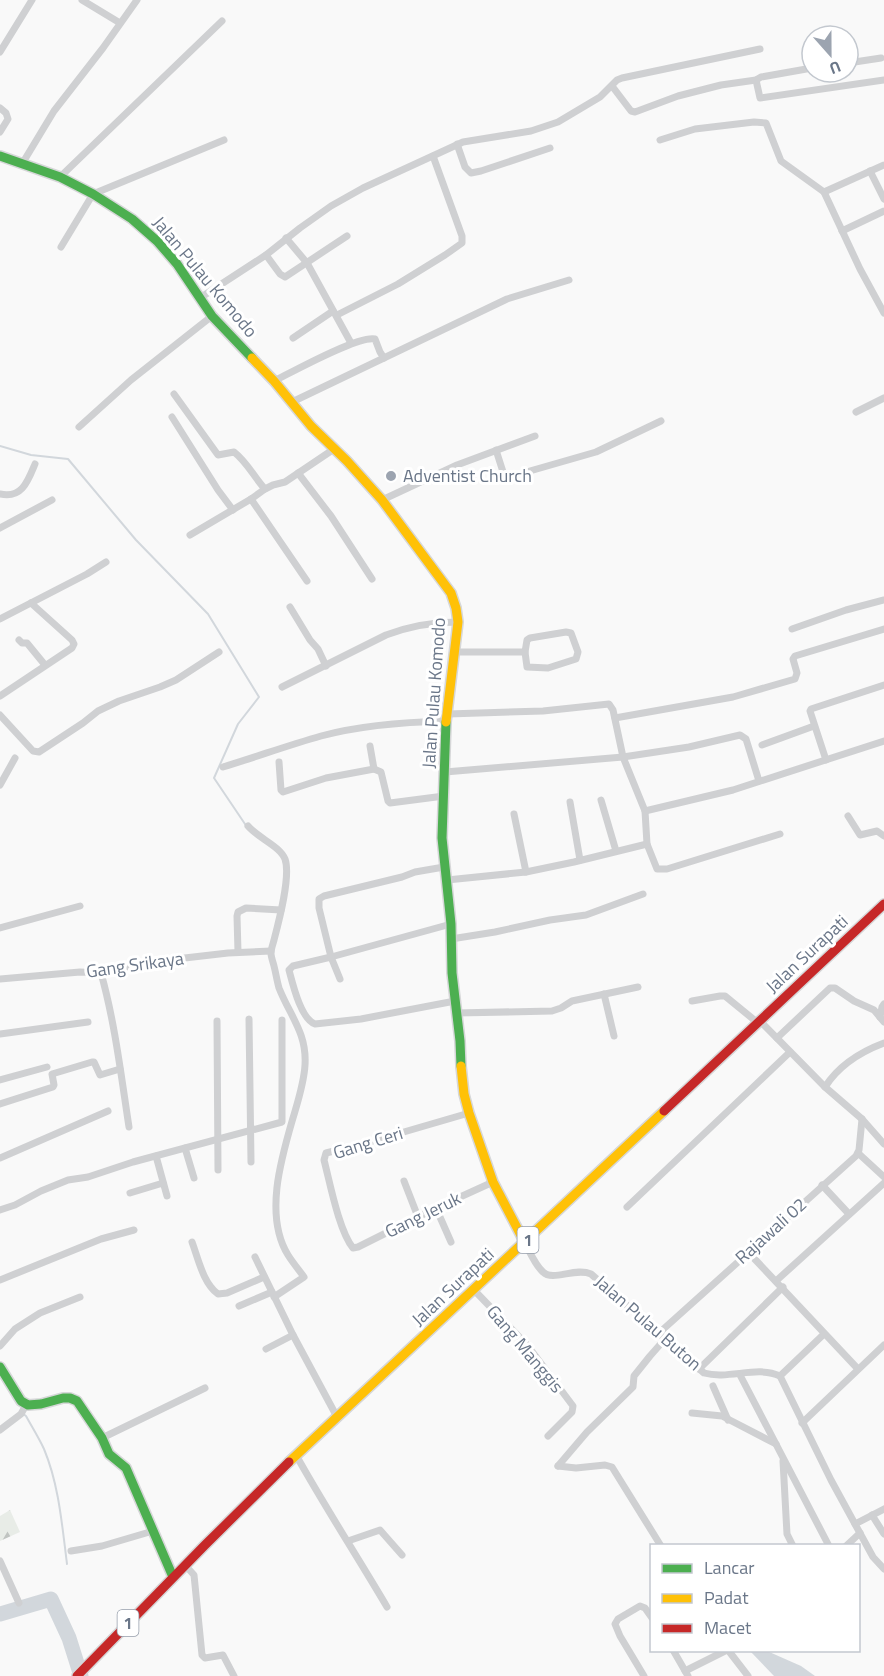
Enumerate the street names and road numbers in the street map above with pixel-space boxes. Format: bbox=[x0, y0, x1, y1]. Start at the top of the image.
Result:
street label: Jalan Pulau Komodo bbox=[147, 210, 264, 343]
street label: Jalan Pulau Komodo bbox=[415, 617, 452, 769]
street label: Jalan Surapati bbox=[759, 908, 854, 999]
street label: Gang Srikaya bbox=[85, 944, 185, 985]
street label: Gang Ceri bbox=[330, 1119, 406, 1166]
street label: Gang Jeruk bbox=[380, 1184, 466, 1245]
street label: Rajawali 02 bbox=[729, 1191, 812, 1270]
road number: 1 bbox=[518, 1227, 538, 1253]
street label: Jalan Surapati bbox=[405, 1241, 500, 1332]
street label: Jalan Pulau Buton bbox=[589, 1268, 708, 1377]
street label: Gang Manggis bbox=[480, 1299, 570, 1399]
road number: 1 bbox=[118, 1610, 138, 1636]

